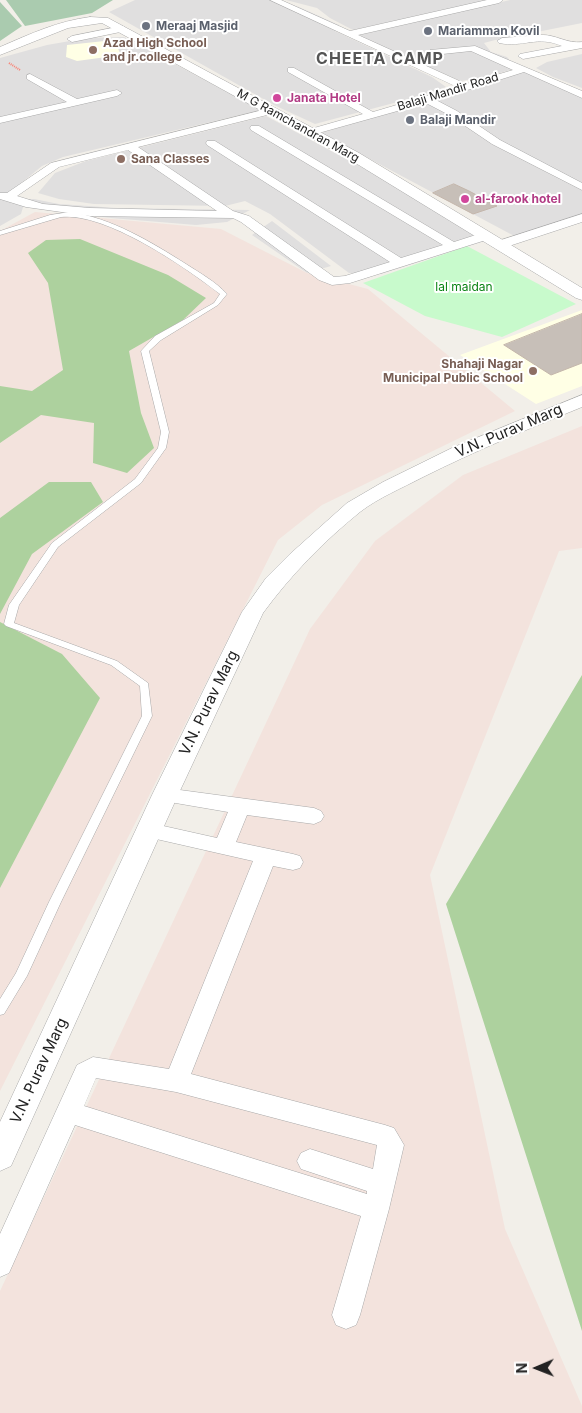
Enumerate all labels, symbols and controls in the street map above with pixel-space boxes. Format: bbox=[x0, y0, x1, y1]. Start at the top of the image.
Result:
place label: Meraaj Masjid bbox=[156, 19, 238, 33]
marker: Meraaj Masjid bbox=[140, 20, 152, 32]
place label: Mariamman Kovil bbox=[438, 24, 540, 38]
marker: Mariamman Kovil bbox=[422, 25, 434, 37]
place label: Azad High School and jr.college bbox=[103, 36, 207, 64]
marker: Azad High School and jr.college bbox=[87, 44, 99, 56]
district label: CHEETA CAMP bbox=[315, 49, 445, 69]
street label: Balaji Mandir Road bbox=[396, 70, 500, 114]
street label: M G Ramchandran Marg bbox=[234, 86, 362, 166]
place label: Janata Hotel bbox=[287, 91, 361, 105]
marker: Janata Hotel bbox=[271, 92, 283, 104]
place label: Balaji Mandir bbox=[420, 113, 496, 127]
marker: Balaji Mandir bbox=[404, 114, 416, 126]
place label: Sana Classes bbox=[131, 152, 210, 166]
marker: Sana Classes bbox=[115, 153, 127, 165]
place label: al-farook hotel bbox=[475, 192, 561, 206]
marker: al-farook hotel bbox=[459, 193, 471, 205]
park label: lal maidan bbox=[435, 280, 493, 294]
place label: Shahaji Nagar Municipal Public School bbox=[383, 357, 523, 385]
marker: Shahaji Nagar Municipal Public School bbox=[527, 365, 539, 377]
street label: V.N. Purav Marg bbox=[453, 400, 565, 462]
street label: V.N. Purav Marg bbox=[176, 648, 242, 758]
street label: V.N. Purav Marg bbox=[7, 1015, 71, 1127]
north arrow bbox=[512, 1343, 562, 1393]
text: N bbox=[513, 1363, 530, 1374]

